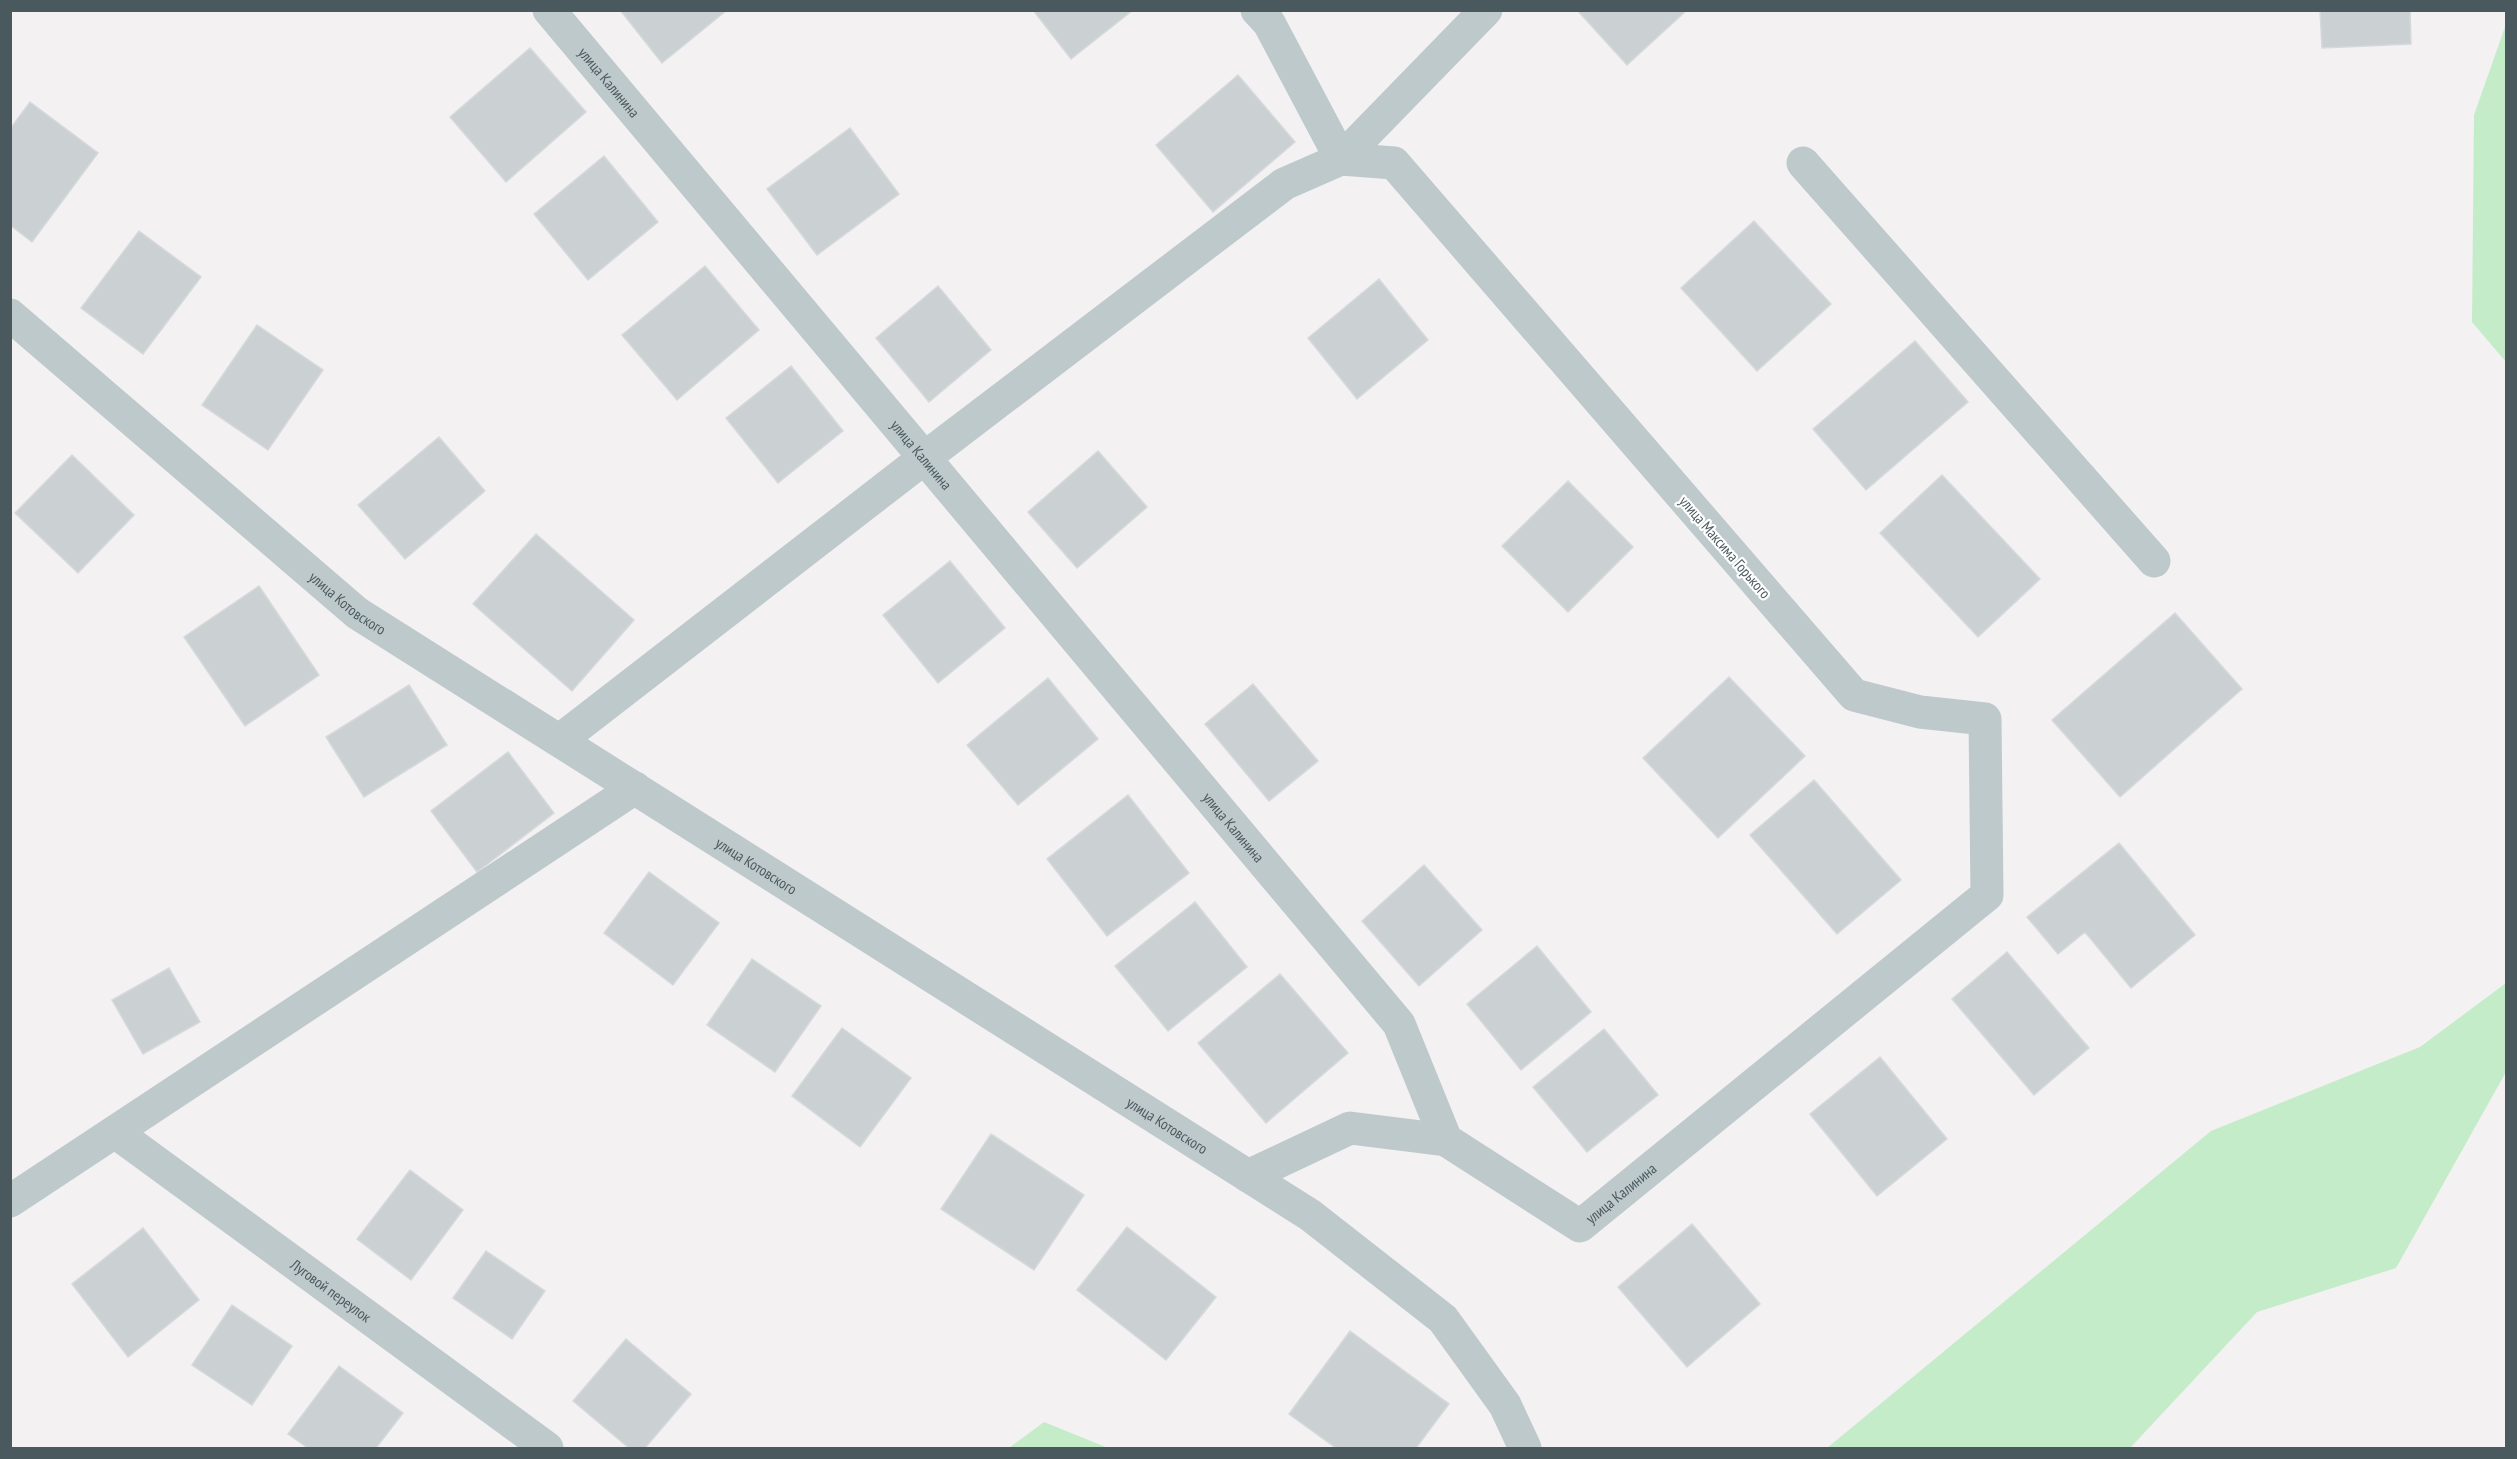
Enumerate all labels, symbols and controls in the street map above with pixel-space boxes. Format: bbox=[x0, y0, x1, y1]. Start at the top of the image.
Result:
street label: улица Калинина bbox=[575, 43, 644, 121]
street label: улица Калинина bbox=[887, 416, 956, 493]
street label: улица Максима Горького bbox=[1675, 492, 1775, 602]
street label: улица Котовского bbox=[306, 567, 390, 639]
street label: улица Калинина bbox=[1199, 788, 1269, 866]
street label: улица Котовского bbox=[712, 833, 801, 898]
street label: улица Котовского bbox=[1123, 1092, 1212, 1158]
street label: улица Калинина bbox=[1581, 1158, 1660, 1227]
street label: Луговой переулок bbox=[286, 1254, 376, 1326]

